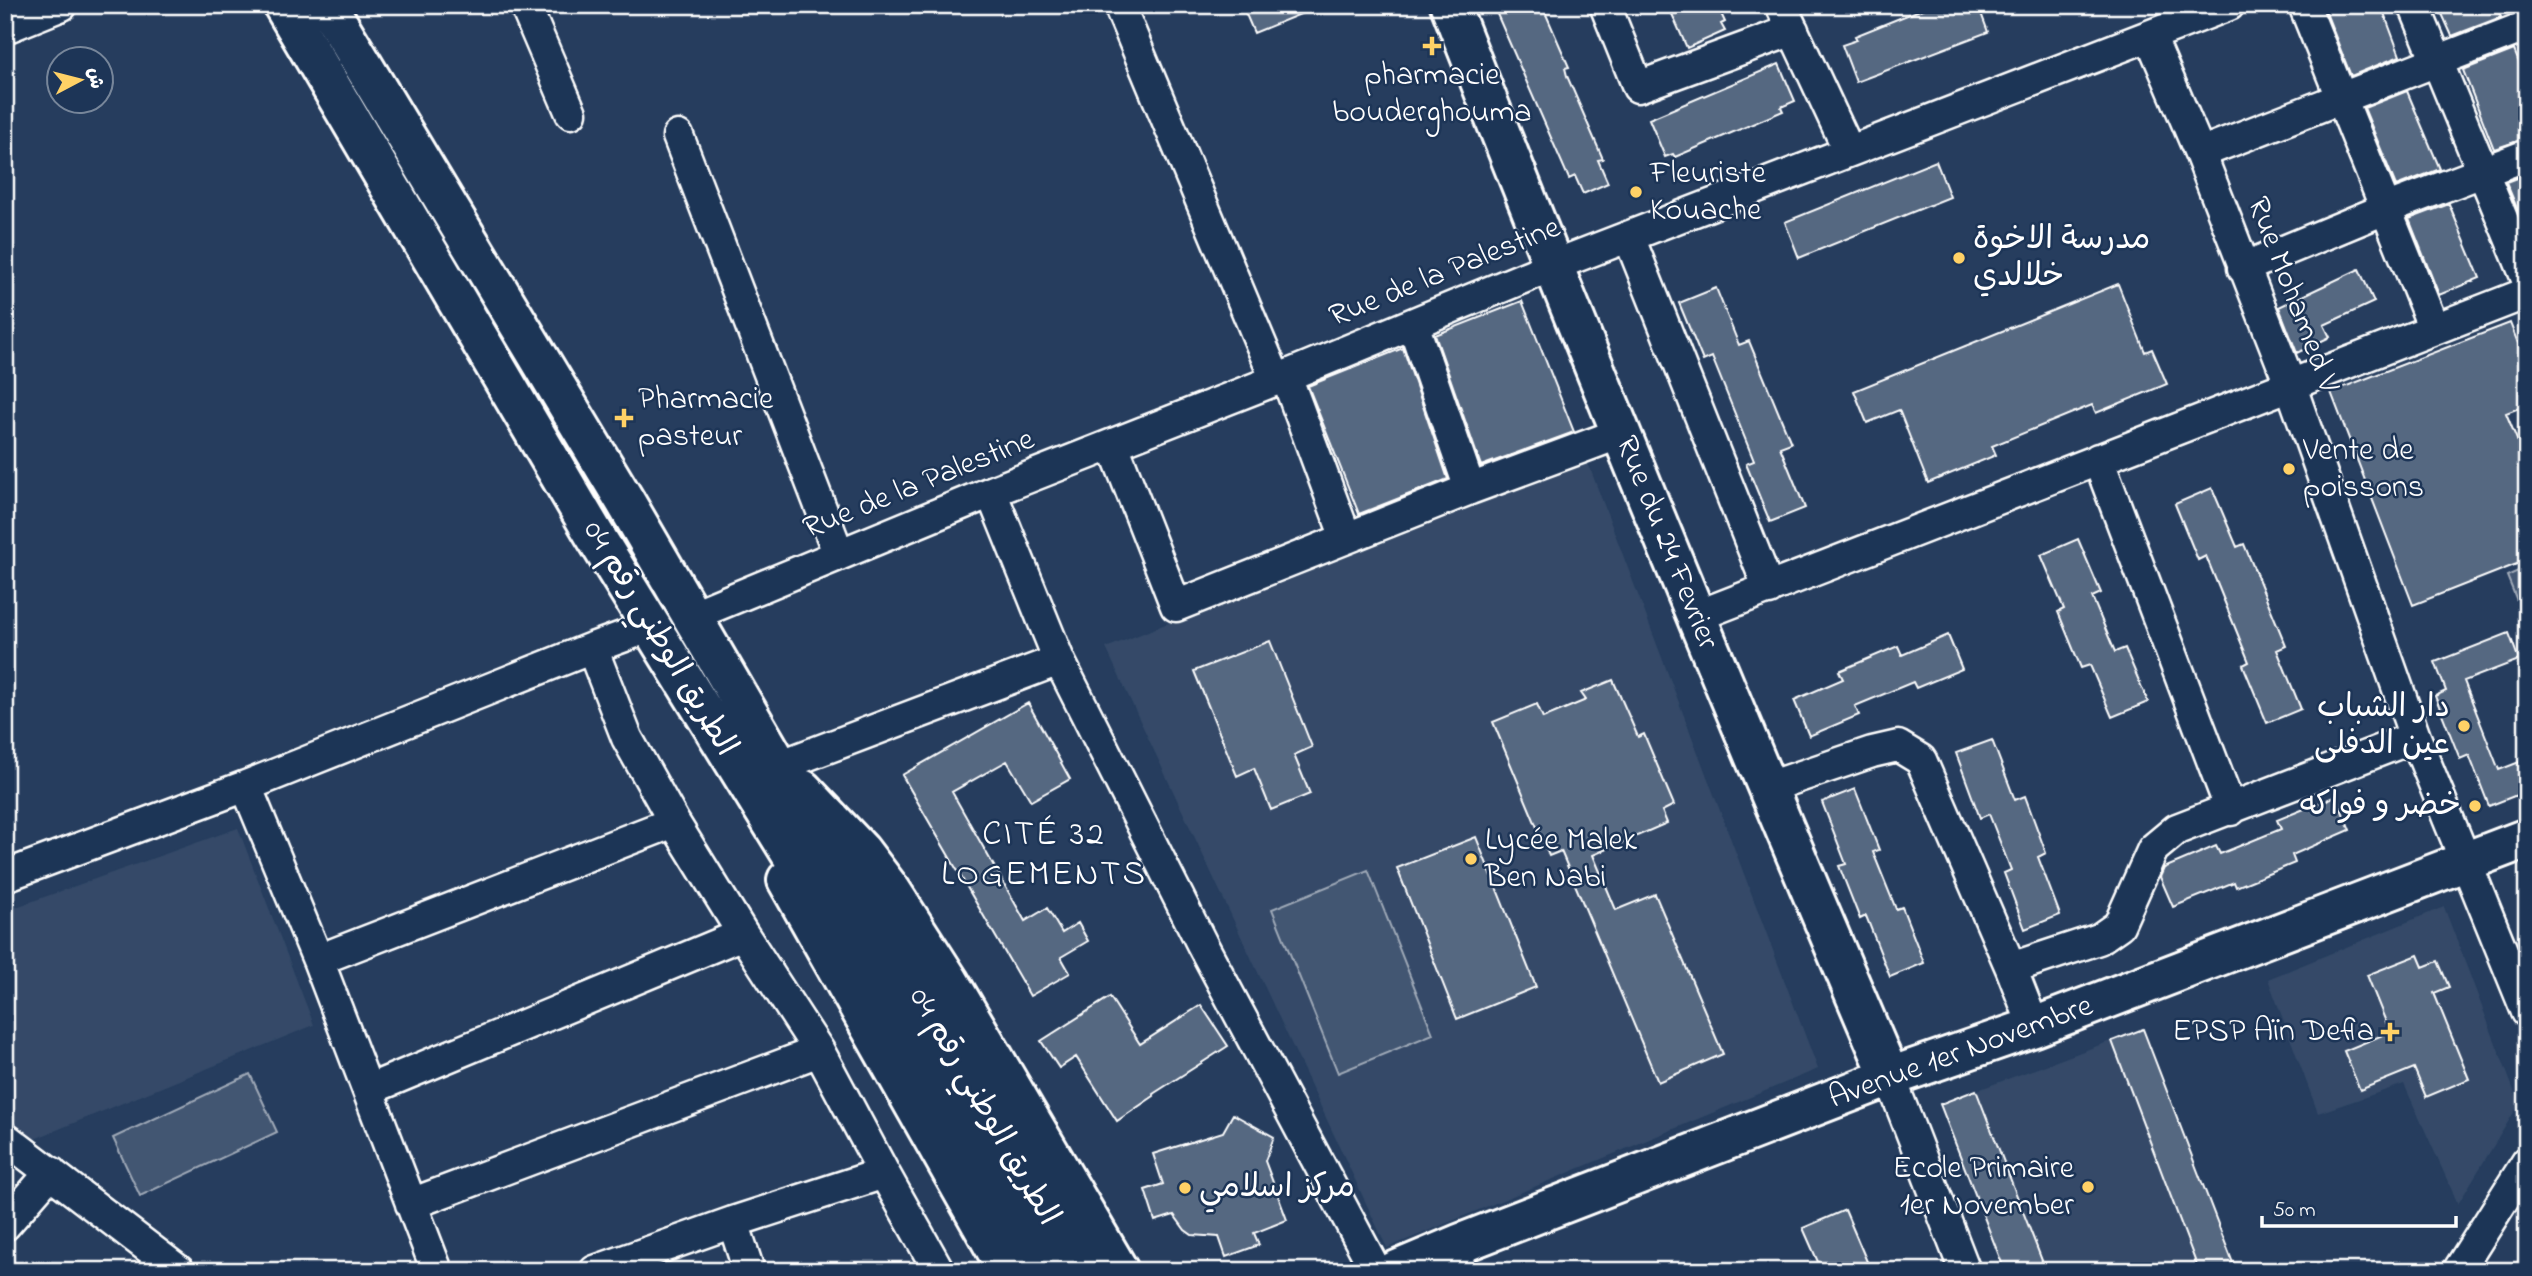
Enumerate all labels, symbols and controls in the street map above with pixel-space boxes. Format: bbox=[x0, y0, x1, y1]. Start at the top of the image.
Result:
marker: pharmacie bouderghouma bbox=[1424, 38, 1440, 54]
north arrow bbox=[46, 46, 116, 116]
place label: pharmacie bouderghouma bbox=[1332, 53, 1532, 137]
text: ش bbox=[80, 66, 109, 90]
place label: Fleuriste Kouache bbox=[1649, 151, 1766, 235]
marker: Fleuriste Kouache bbox=[1628, 184, 1644, 200]
street label: Rue Mohamed V bbox=[2233, 190, 2351, 400]
street label: Rue de la Palestine bbox=[1322, 205, 1568, 341]
place label: مدرسة الاخوة خلالدي bbox=[1973, 217, 2150, 301]
marker: مدرسة الاخوة خلالدي bbox=[1951, 250, 1967, 266]
place label: Pharmacie pasteur bbox=[638, 377, 774, 461]
marker: Pharmacie pasteur bbox=[616, 410, 632, 426]
street label: Rue de la Palestine bbox=[796, 417, 1042, 553]
place label: Vente de poissons bbox=[2302, 428, 2424, 512]
street label: Rue du 24 Fevrier bbox=[1602, 429, 1730, 657]
marker: Vente de poissons bbox=[2281, 461, 2297, 477]
street label: الطريق الوطني رقم 04 bbox=[569, 512, 748, 767]
place label: دار الشباب عين الدفلى bbox=[2314, 685, 2450, 769]
marker: دار الشباب عين الدفلى bbox=[2456, 718, 2472, 734]
place label: خضر و فواكه bbox=[2300, 783, 2461, 830]
marker: خضر و فواكه bbox=[2467, 798, 2483, 814]
district label: CITÉ 32 LOGEMENTS bbox=[941, 810, 1147, 901]
place label: Lycée Malek Ben Nabi bbox=[1484, 818, 1638, 902]
marker: Lycée Malek Ben Nabi bbox=[1463, 851, 1479, 867]
street label: الطريق الوطني رقم 04 bbox=[895, 979, 1070, 1235]
street label: Avenue 1er Novembre bbox=[1822, 983, 2100, 1123]
place label: EPSP Aïn Defla bbox=[2172, 1009, 2374, 1056]
marker: EPSP Aïn Defla bbox=[2380, 1022, 2400, 1042]
place label: Ecole Primaire 1er November bbox=[1893, 1146, 2075, 1230]
place label: مركز اسلامي bbox=[1199, 1165, 1355, 1213]
marker: Ecole Primaire 1er November bbox=[2080, 1179, 2096, 1195]
marker: مركز اسلامي bbox=[1177, 1180, 1193, 1196]
scale bar bbox=[2262, 1185, 2457, 1229]
text: 50 m bbox=[2273, 1196, 2316, 1226]

